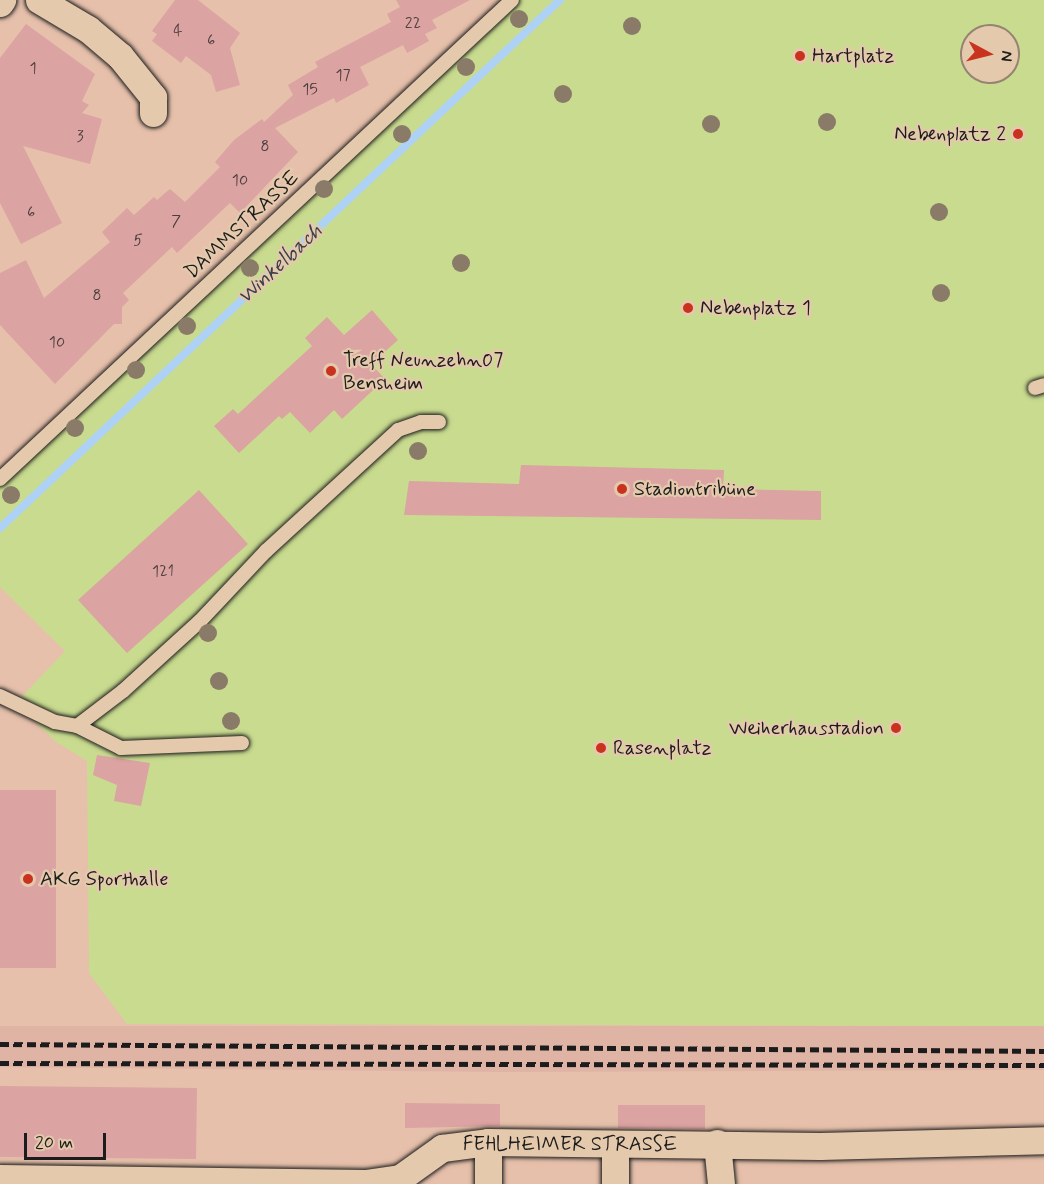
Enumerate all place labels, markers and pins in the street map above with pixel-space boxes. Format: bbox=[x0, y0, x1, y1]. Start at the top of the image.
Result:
place label: Hartplatz bbox=[812, 44, 894, 68]
marker: Hartplatz bbox=[793, 49, 807, 63]
place label: Nebenplatz 2 bbox=[894, 122, 1006, 146]
marker: Nebenplatz 2 bbox=[1011, 127, 1025, 141]
place label: Nebenplatz 1 bbox=[700, 296, 811, 320]
marker: Nebenplatz 1 bbox=[681, 301, 695, 315]
place label: Treff Neunzehn07 Bensheim bbox=[343, 348, 494, 395]
marker: Treff Neunzehn07 Bensheim bbox=[324, 364, 338, 378]
place label: Stadiontribüne bbox=[634, 477, 756, 501]
marker: Stadiontribüne bbox=[615, 482, 629, 496]
place label: Weiherhausstadion bbox=[729, 716, 884, 740]
marker: Weiherhausstadion bbox=[889, 721, 903, 735]
place label: Rasenplatz bbox=[613, 736, 712, 760]
marker: Rasenplatz bbox=[594, 741, 608, 755]
place label: AKG Sporthalle bbox=[40, 867, 170, 891]
marker: AKG Sporthalle bbox=[21, 872, 35, 886]

